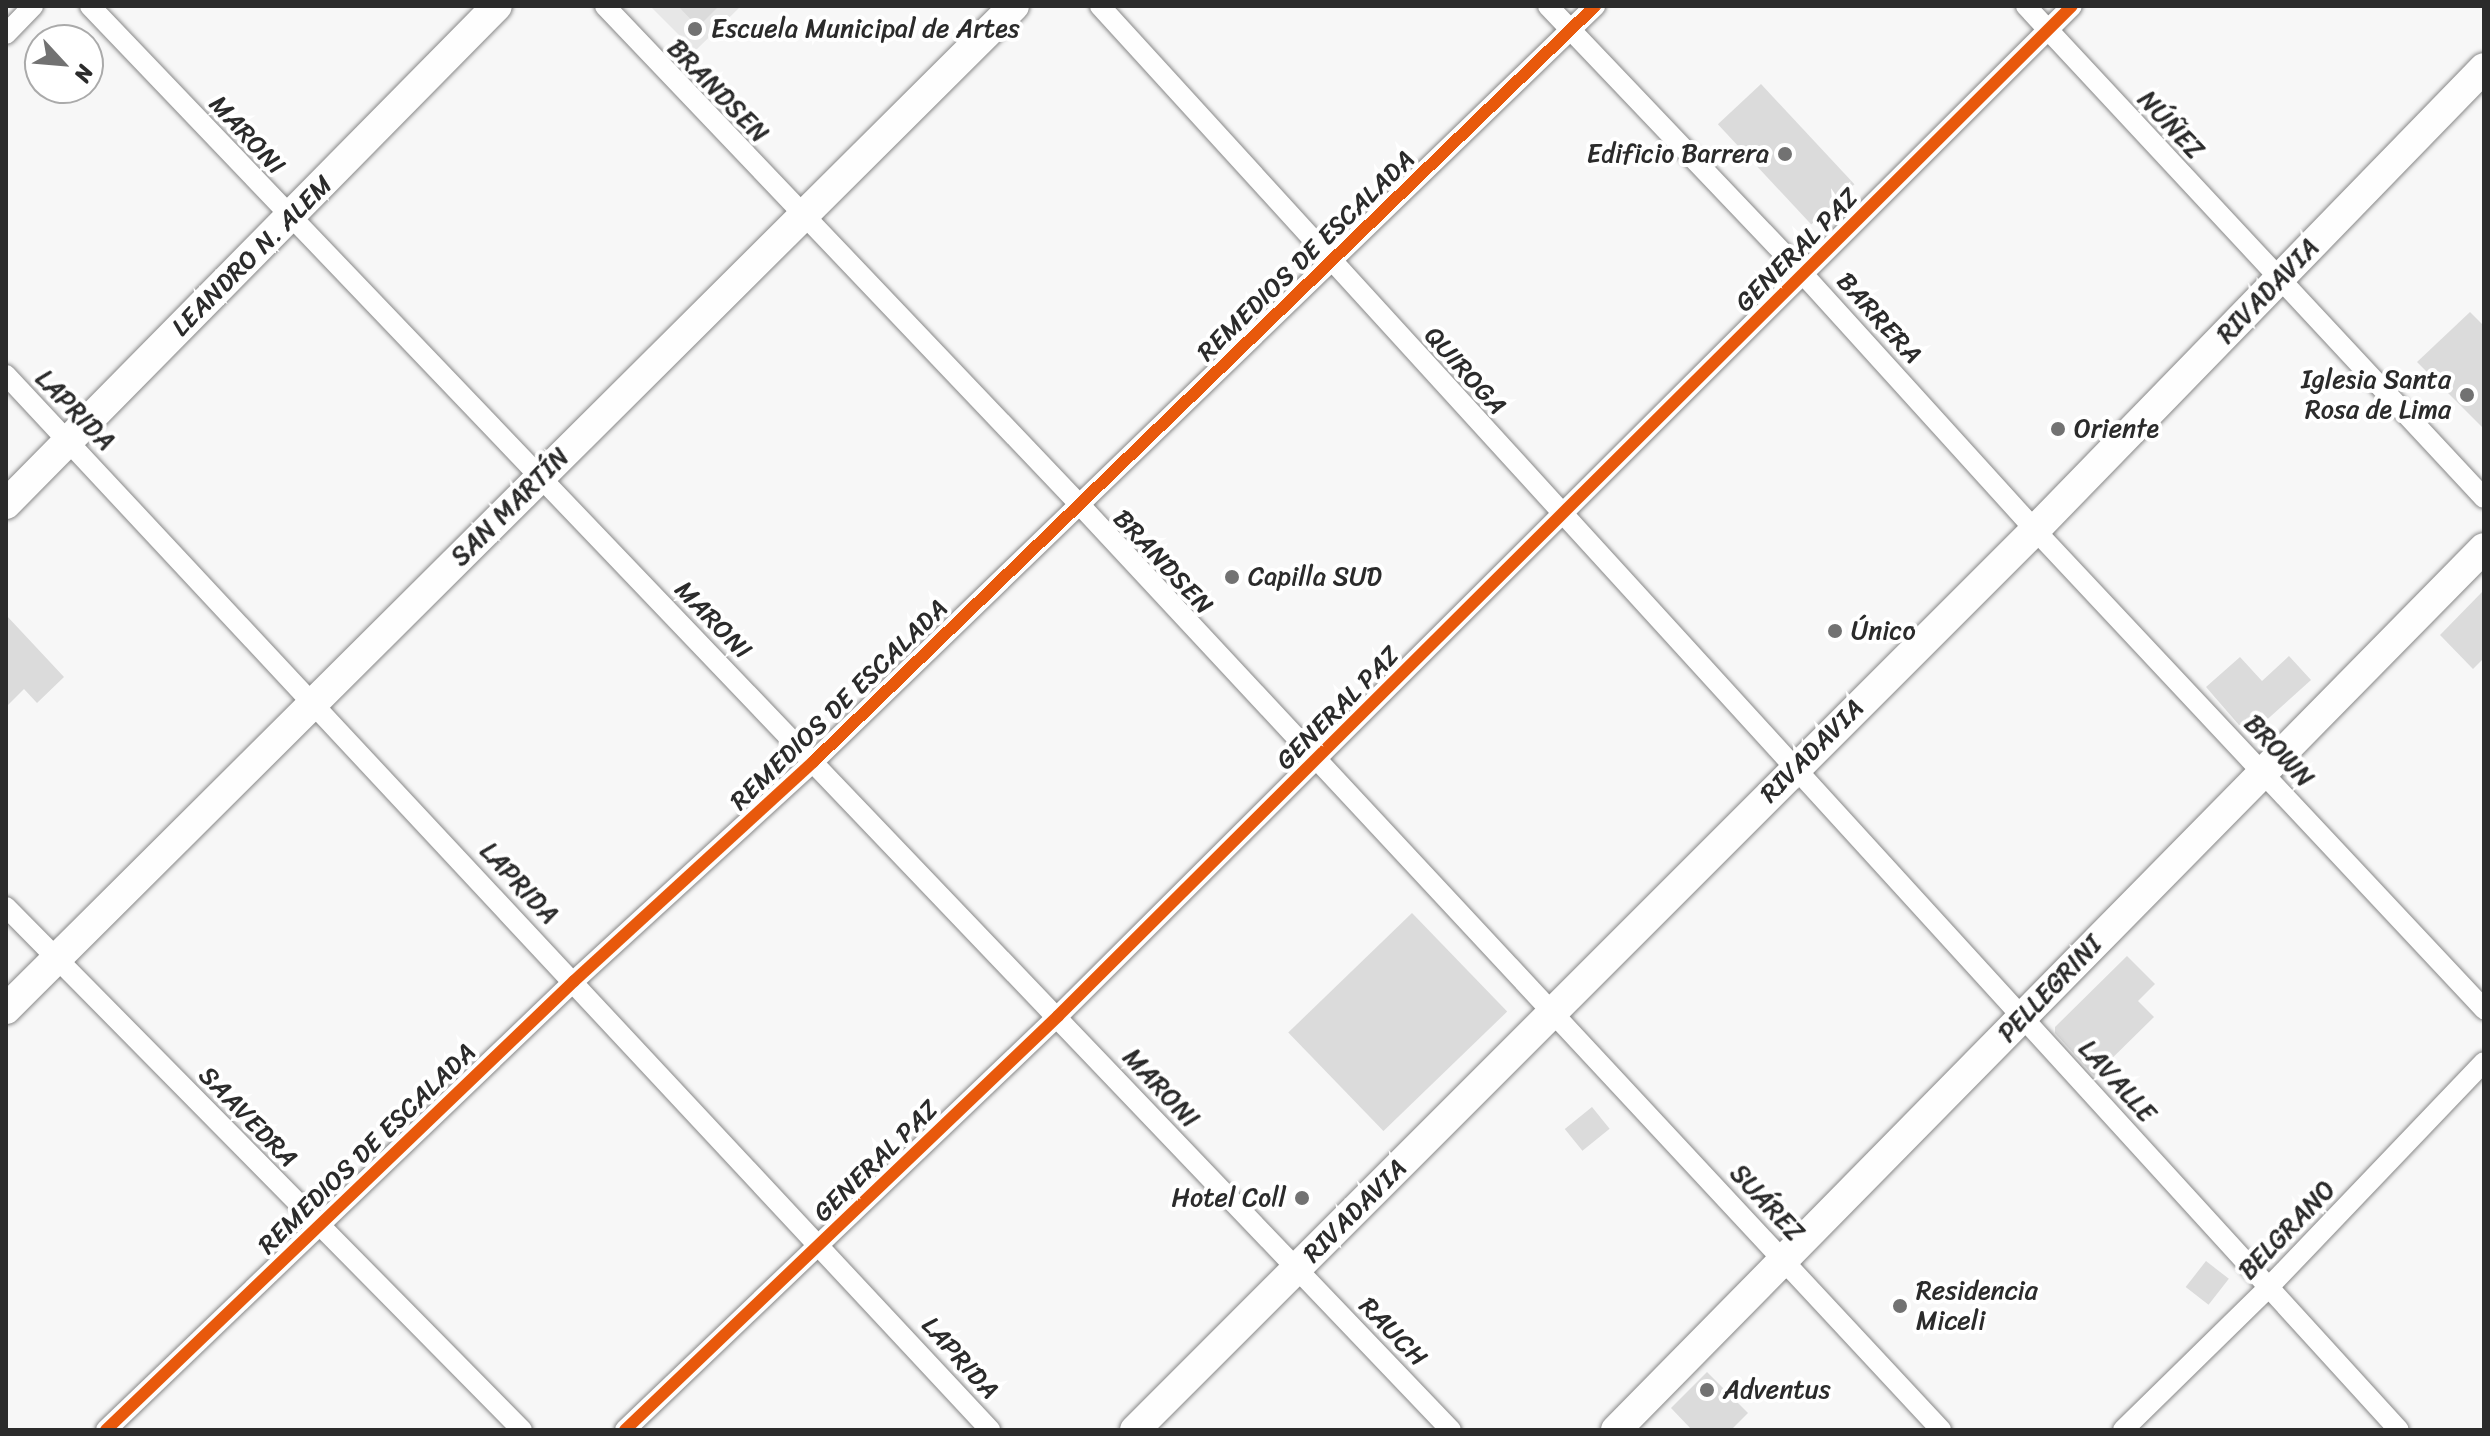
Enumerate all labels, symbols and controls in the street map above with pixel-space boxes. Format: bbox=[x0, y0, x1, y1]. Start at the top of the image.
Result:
place label: Escuela Municipal de Artes bbox=[711, 13, 1019, 45]
marker: Escuela Municipal de Artes bbox=[686, 20, 704, 38]
north arrow bbox=[24, 24, 104, 104]
street label: BRANDSEN bbox=[661, 33, 775, 149]
text: N bbox=[63, 58, 105, 89]
street label: NÚÑEZ bbox=[2131, 84, 2211, 166]
street label: MARONI bbox=[202, 89, 292, 181]
place label: Edificio Barrera bbox=[1587, 138, 1769, 170]
street label: REMEDIOS DE ESCALADA bbox=[1190, 143, 1422, 369]
marker: Edificio Barrera bbox=[1776, 145, 1794, 163]
street label: LEANDRO N. ALEM bbox=[165, 169, 339, 343]
street label: GENERAL PAZ bbox=[1729, 182, 1865, 318]
street label: RIVADAVIA bbox=[2210, 232, 2326, 350]
street label: BARRERA bbox=[1830, 266, 1928, 370]
street label: QUIROGA bbox=[1417, 320, 1513, 422]
street label: LAPRIDA bbox=[29, 363, 121, 457]
place label: Iglesia Santa Rosa de Lima bbox=[2301, 364, 2451, 426]
marker: Iglesia Santa Rosa de Lima bbox=[2458, 386, 2476, 404]
place label: Oriente bbox=[2074, 413, 2159, 445]
marker: Oriente bbox=[2049, 420, 2067, 438]
street label: SAN MARTÍN bbox=[445, 442, 575, 572]
street label: BRANDSEN bbox=[1107, 503, 1219, 621]
place label: Capilla SUD bbox=[1248, 561, 1382, 593]
marker: Capilla SUD bbox=[1223, 568, 1241, 586]
street label: MARONI bbox=[668, 574, 758, 666]
street label: REMEDIOS DE ESCALADA bbox=[723, 592, 955, 818]
place label: Único bbox=[1851, 615, 1916, 647]
marker: Único bbox=[1826, 622, 1844, 640]
street label: GENERAL PAZ bbox=[1270, 640, 1406, 776]
street label: RIVADAVIA bbox=[1754, 693, 1870, 809]
street label: BROWN bbox=[2238, 708, 2320, 794]
street label: LAPRIDA bbox=[473, 836, 565, 930]
street label: PELLEGRINI bbox=[1992, 929, 2108, 1049]
street label: LAVALLE bbox=[2072, 1033, 2162, 1129]
street label: REMEDIOS DE ESCALADA bbox=[251, 1036, 483, 1262]
street label: MARONI bbox=[1116, 1042, 1206, 1134]
street label: SAAVEDRA bbox=[192, 1060, 304, 1174]
street label: GENERAL PAZ bbox=[808, 1094, 944, 1228]
street label: RIVADAVIA bbox=[1297, 1153, 1413, 1269]
street label: SUÁREZ bbox=[1723, 1158, 1811, 1248]
street label: BELGRANO bbox=[2232, 1174, 2342, 1286]
place label: Hotel Coll bbox=[1171, 1182, 1286, 1214]
marker: Hotel Coll bbox=[1293, 1189, 1311, 1207]
place label: Residencia Miceli bbox=[1916, 1275, 2038, 1336]
street label: RAUCH bbox=[1352, 1291, 1434, 1373]
marker: Residencia Miceli bbox=[1891, 1297, 1909, 1315]
street label: LAPRIDA bbox=[915, 1310, 1005, 1406]
place label: Adventus bbox=[1723, 1374, 1831, 1406]
marker: Adventus bbox=[1698, 1381, 1716, 1399]

